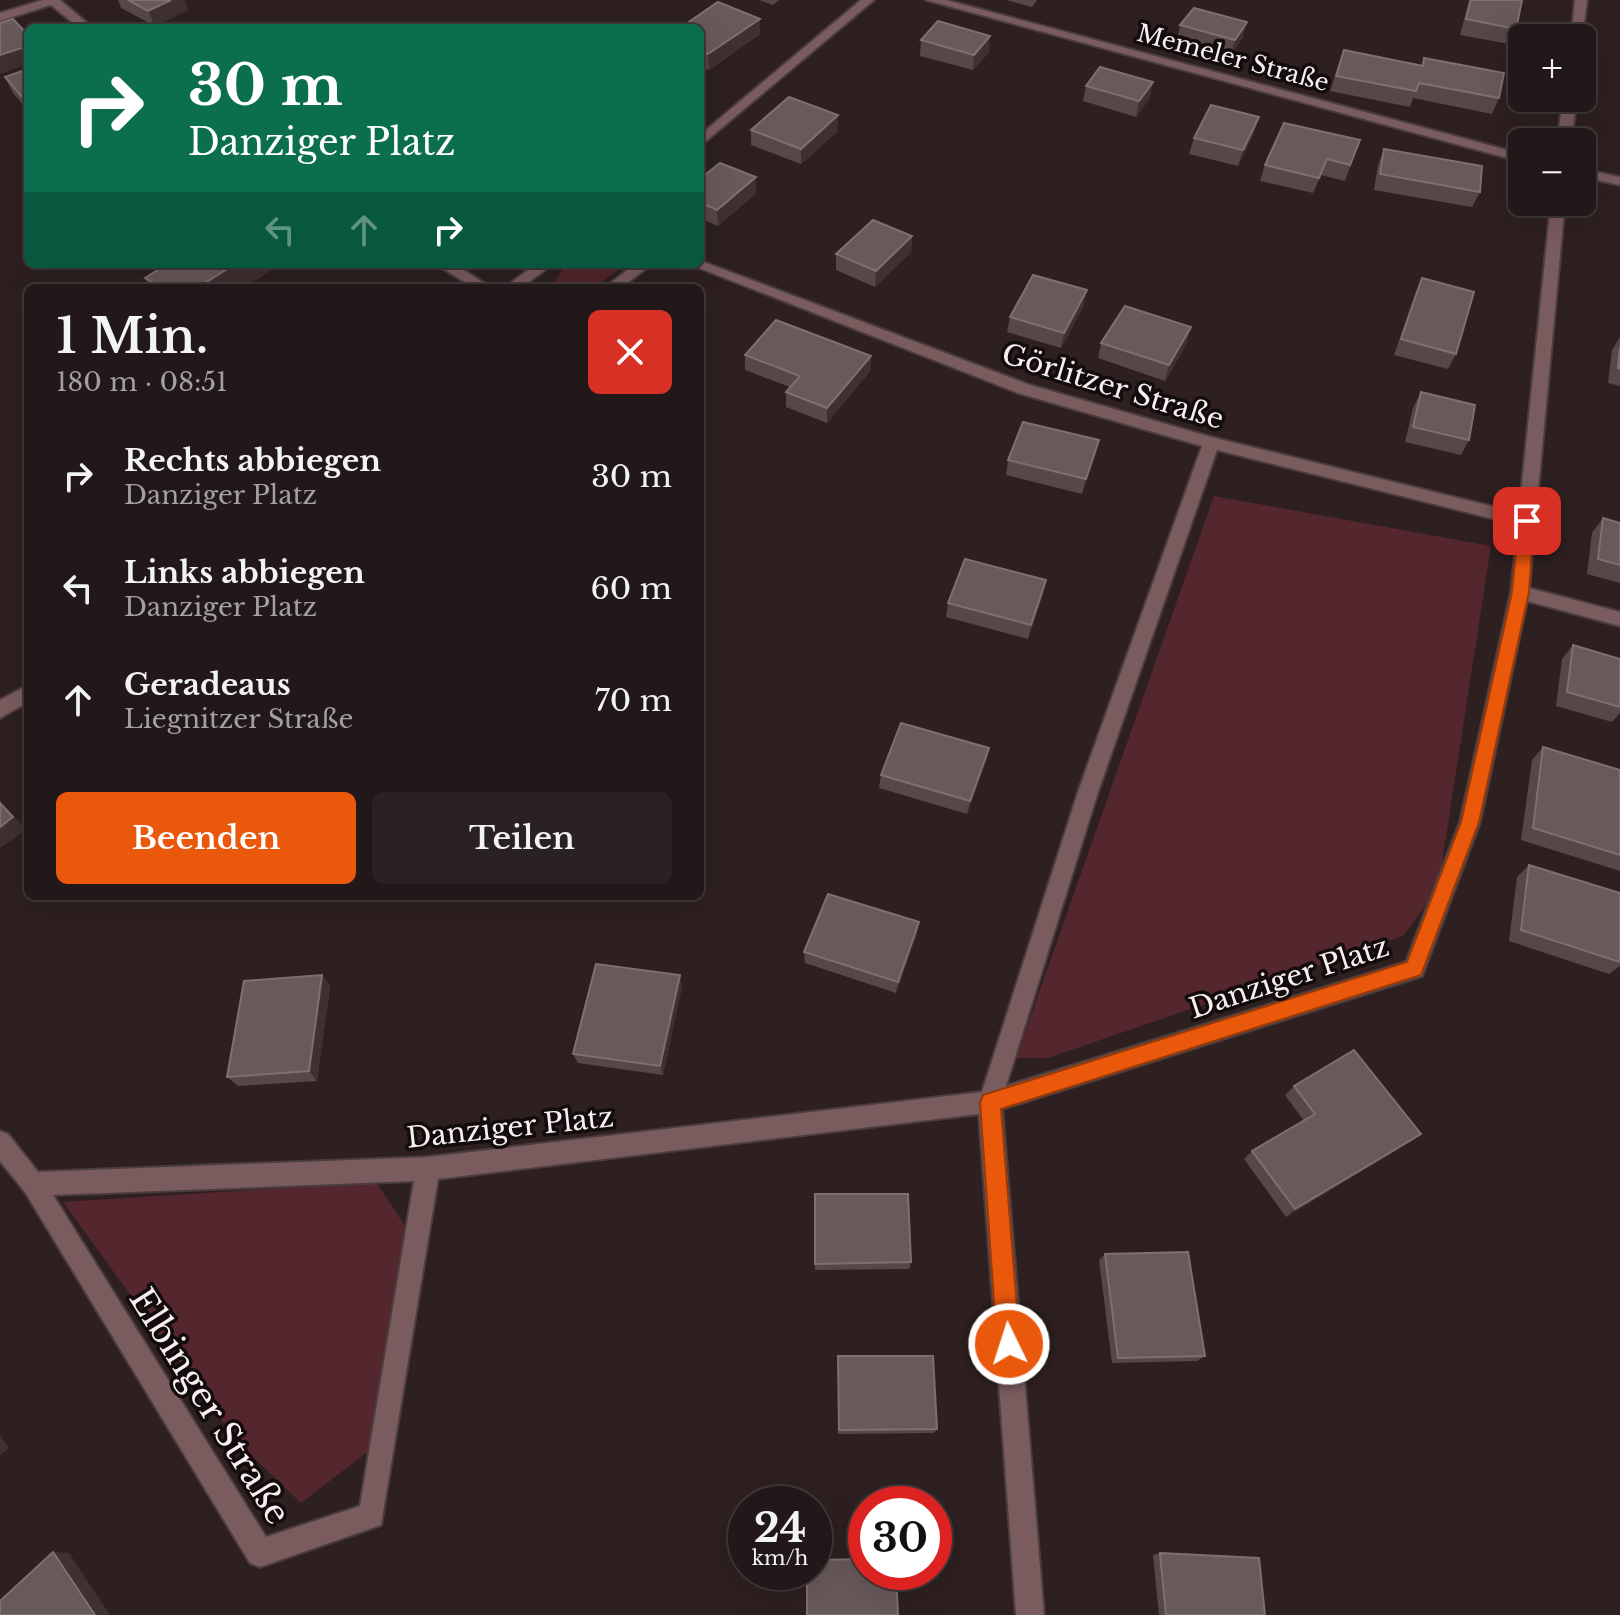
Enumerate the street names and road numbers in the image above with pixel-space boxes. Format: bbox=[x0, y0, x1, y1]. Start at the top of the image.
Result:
street label: Memeler Straße bbox=[1134, 18, 1332, 97]
street label: Görlitzer Straße bbox=[998, 336, 1228, 437]
street label: Danziger Platz bbox=[1185, 929, 1393, 1026]
street label: Danziger Platz bbox=[405, 1099, 615, 1156]
street label: Elbinger Straße bbox=[121, 1280, 299, 1532]

